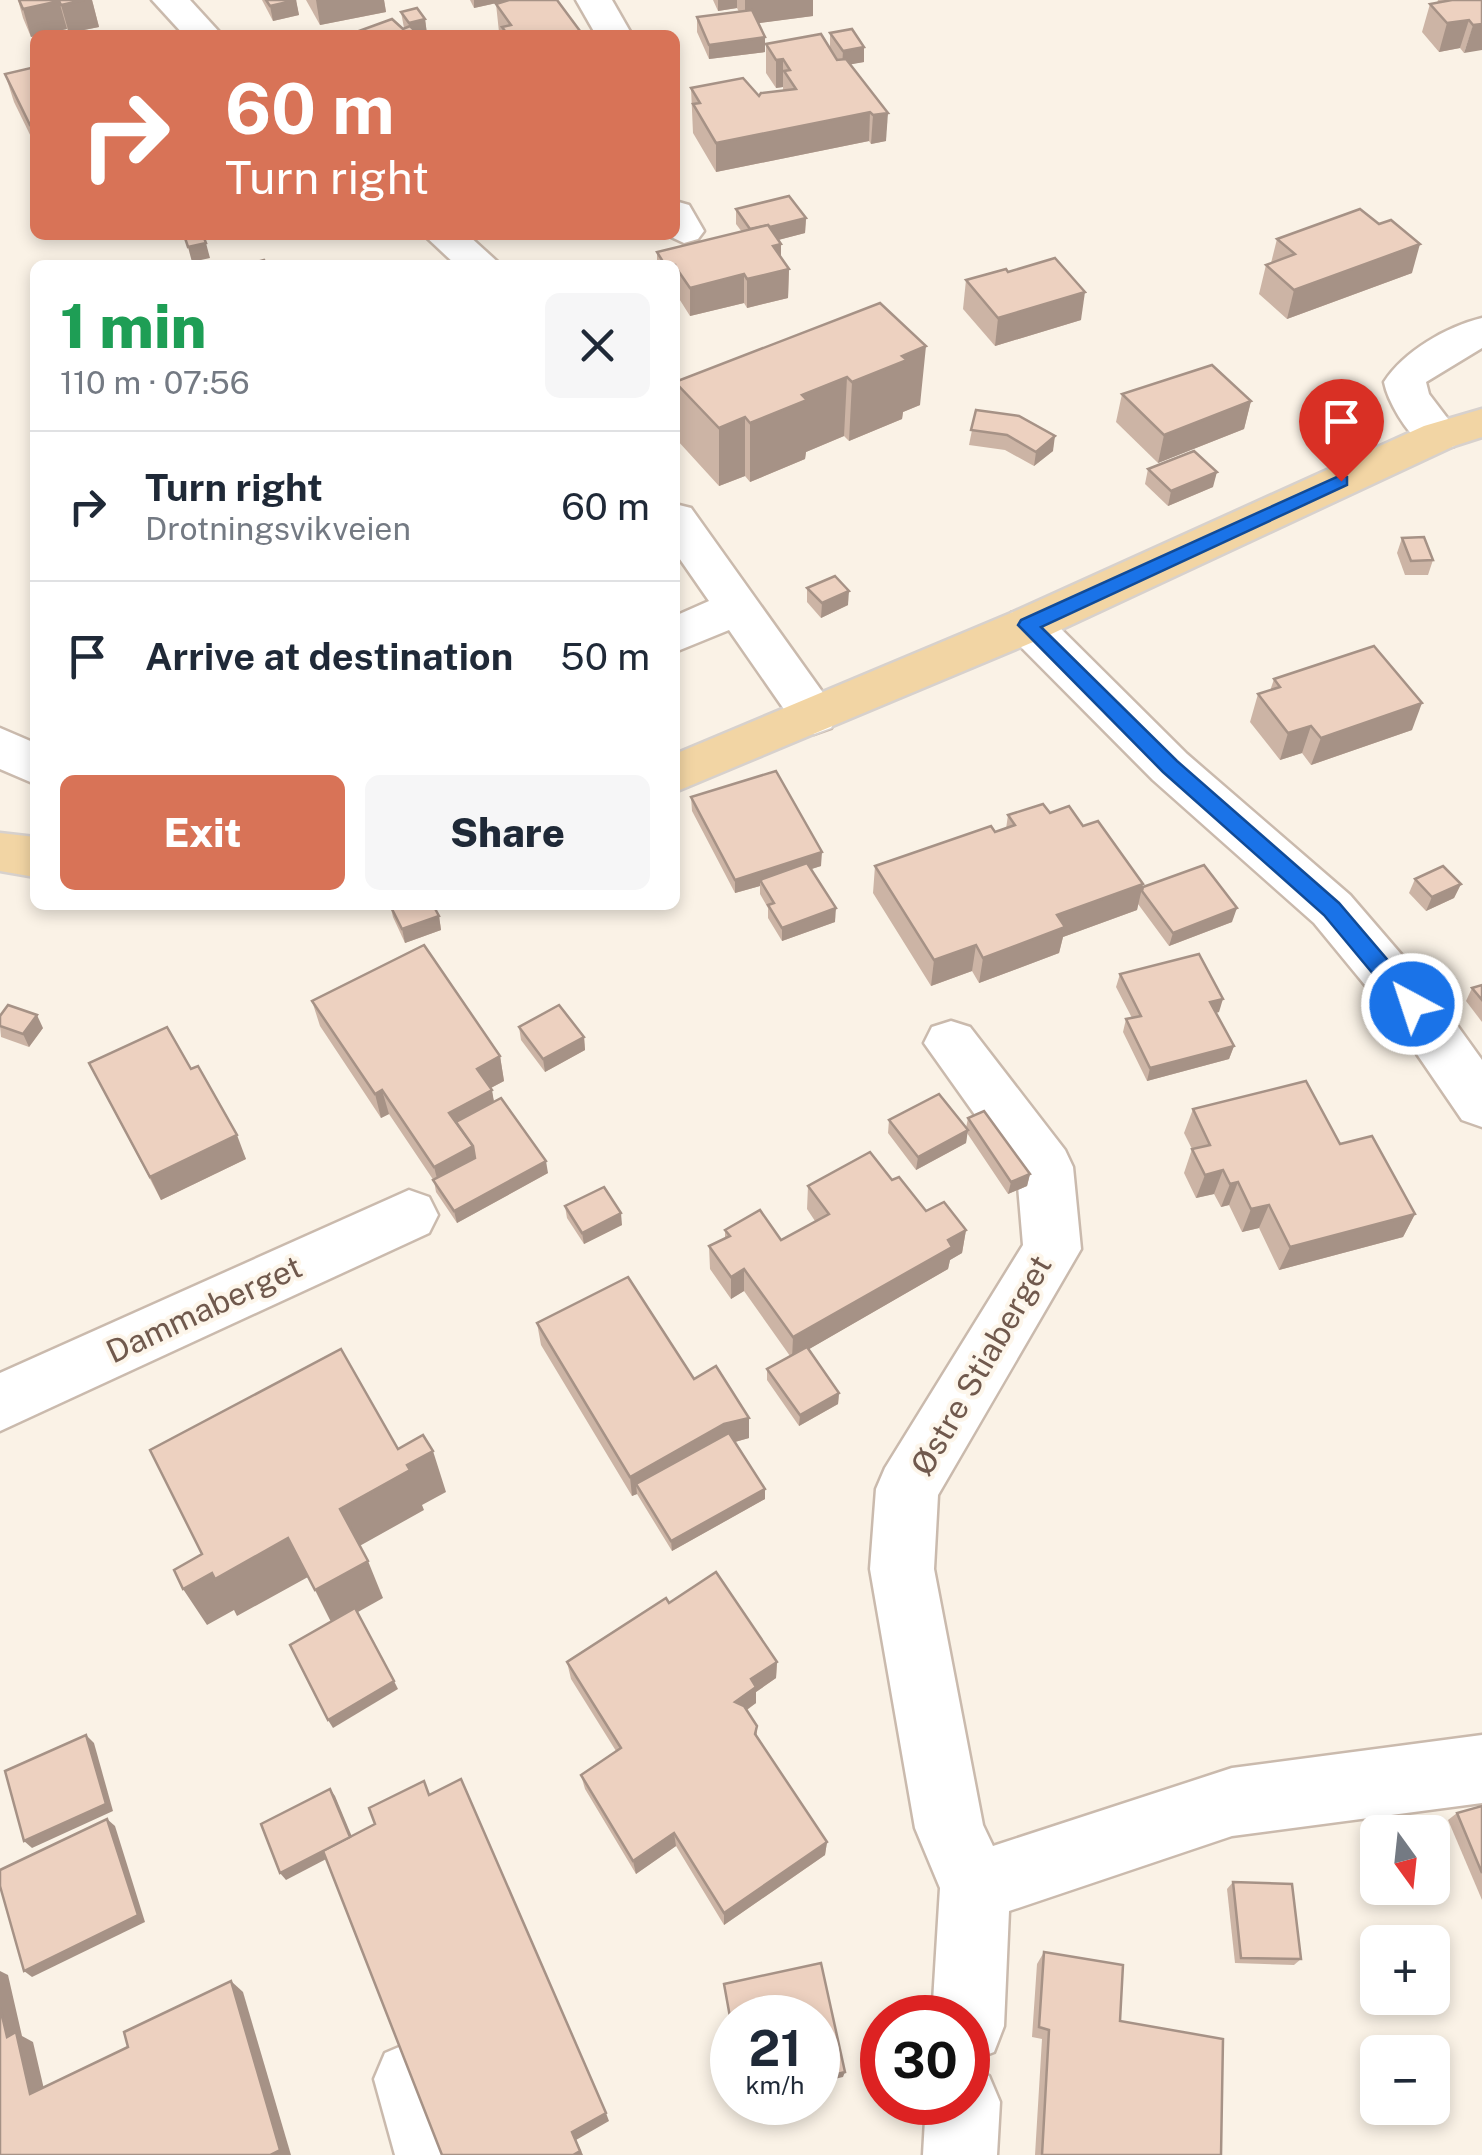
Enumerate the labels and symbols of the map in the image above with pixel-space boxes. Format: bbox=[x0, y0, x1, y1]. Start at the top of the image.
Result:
pin bbox=[1299, 379, 1384, 482]
position arrow bbox=[1360, 952, 1464, 1056]
street label: Dammaberget bbox=[100, 1248, 308, 1370]
street label: Østre Stiaberget bbox=[903, 1249, 1059, 1481]
north arrow bbox=[1360, 1815, 1450, 1905]
speed limit sign: 30 bbox=[860, 1995, 990, 2125]

